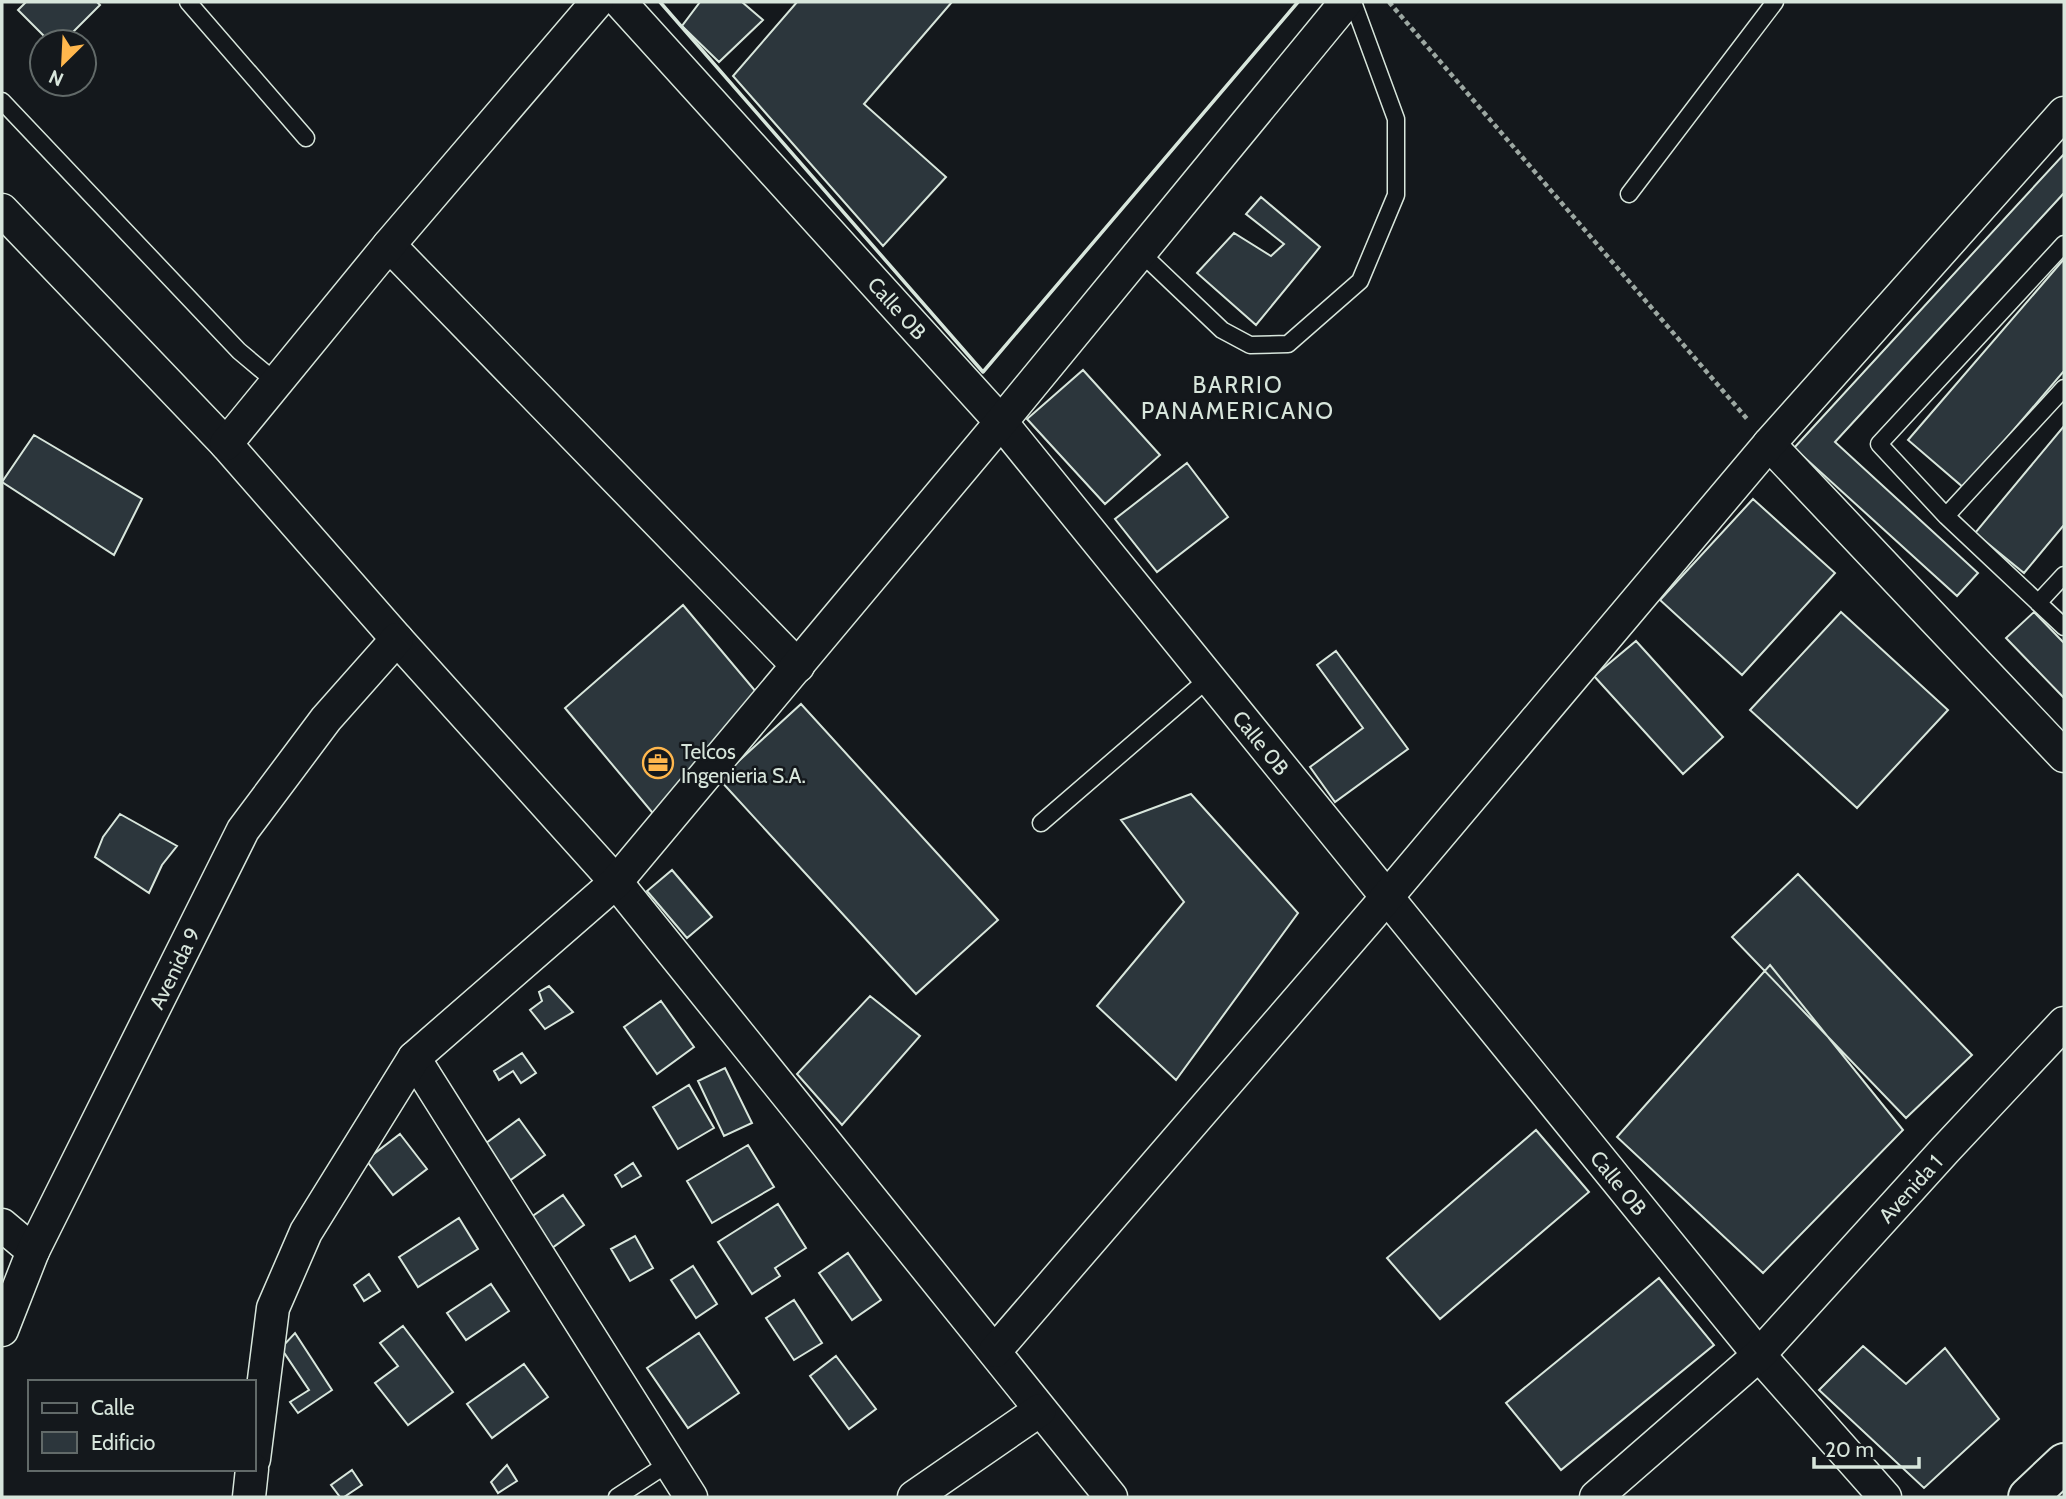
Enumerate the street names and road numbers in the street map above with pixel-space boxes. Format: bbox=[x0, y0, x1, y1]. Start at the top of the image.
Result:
street label: Calle 0B bbox=[863, 272, 932, 344]
street label: Calle 0B bbox=[1228, 705, 1295, 780]
street label: Avenida 9 bbox=[143, 923, 205, 1013]
street label: Calle 0B bbox=[1585, 1145, 1652, 1220]
street label: Avenida 1 bbox=[1873, 1149, 1947, 1228]

